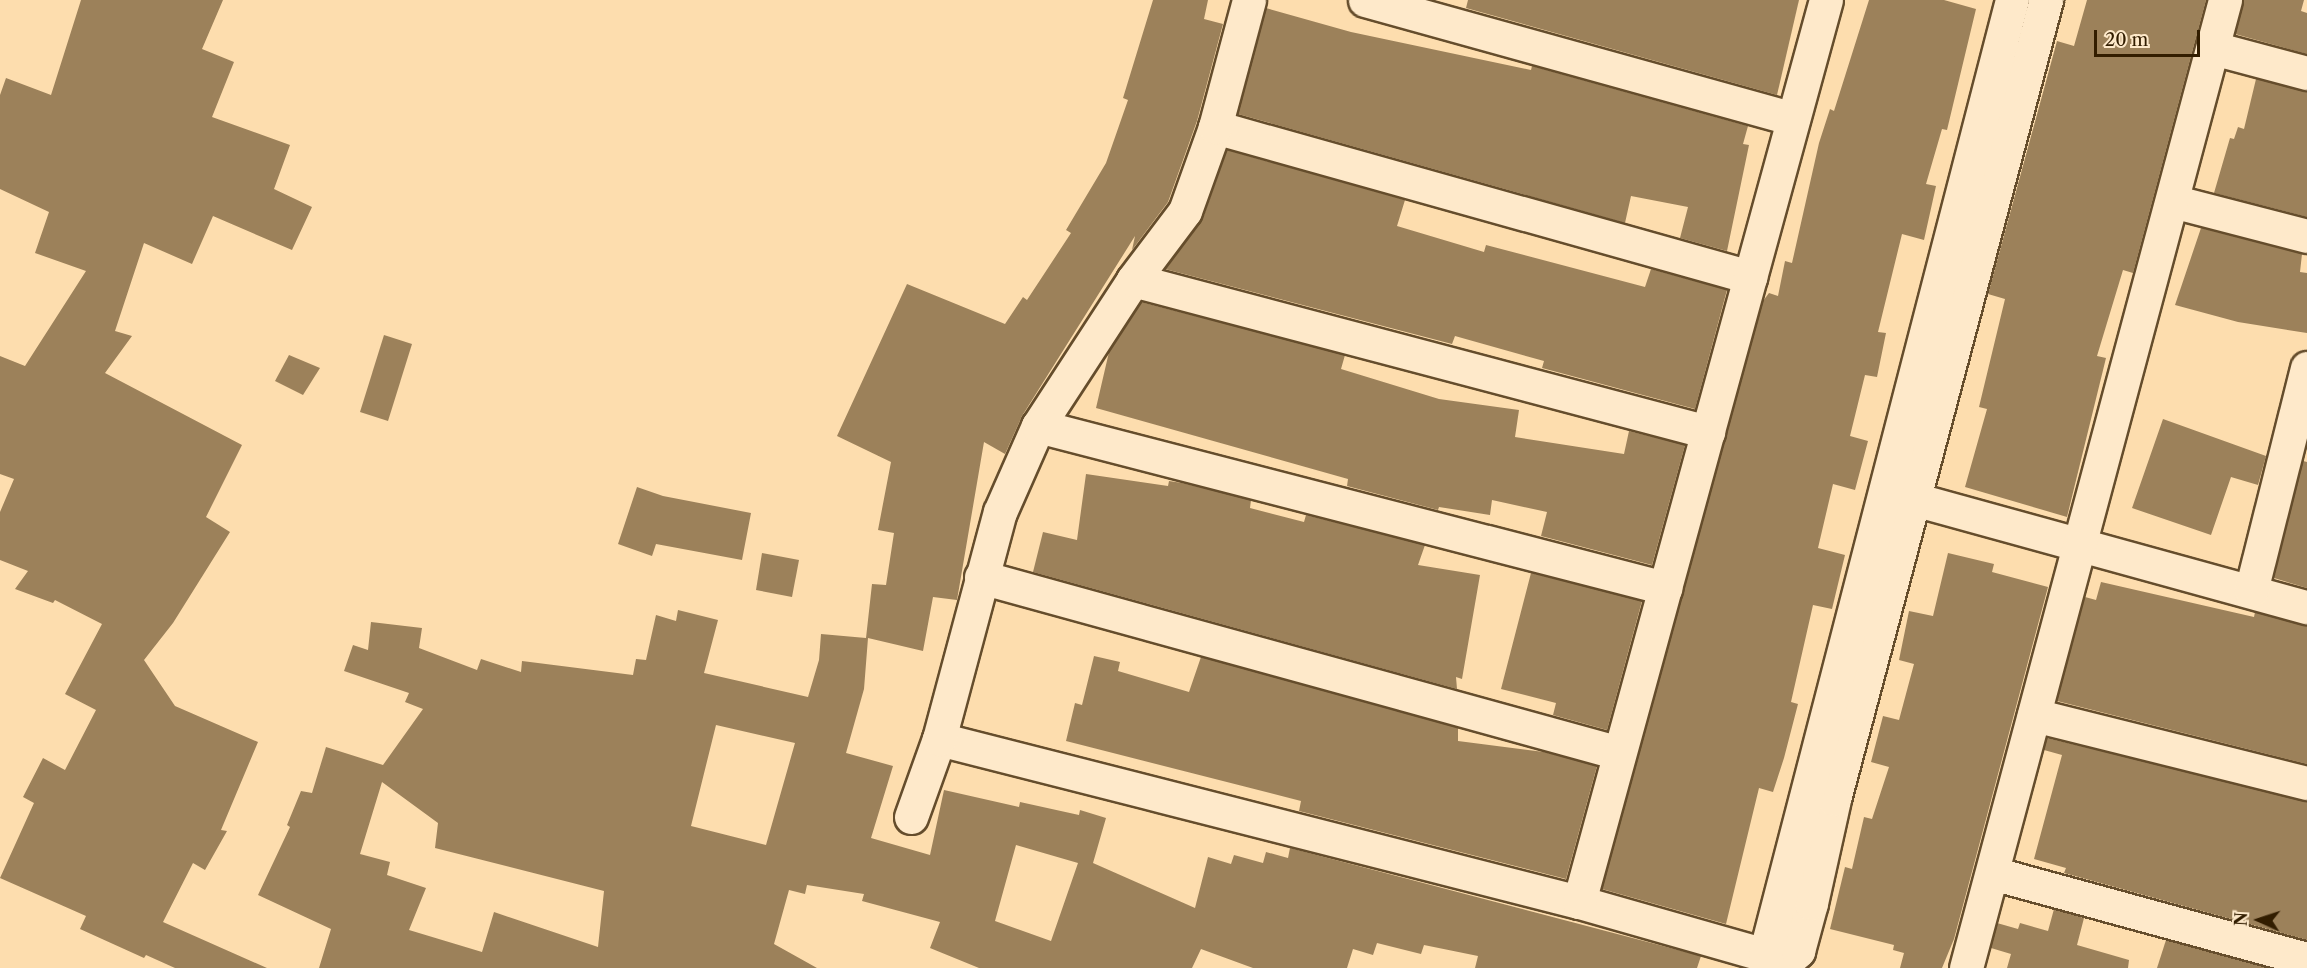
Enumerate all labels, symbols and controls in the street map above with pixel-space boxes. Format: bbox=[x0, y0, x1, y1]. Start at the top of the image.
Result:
scale bar bbox=[2097, 18, 2204, 56]
text: 20 m bbox=[2105, 29, 2148, 51]
north arrow bbox=[2229, 890, 2289, 950]
text: N bbox=[2231, 912, 2251, 927]

